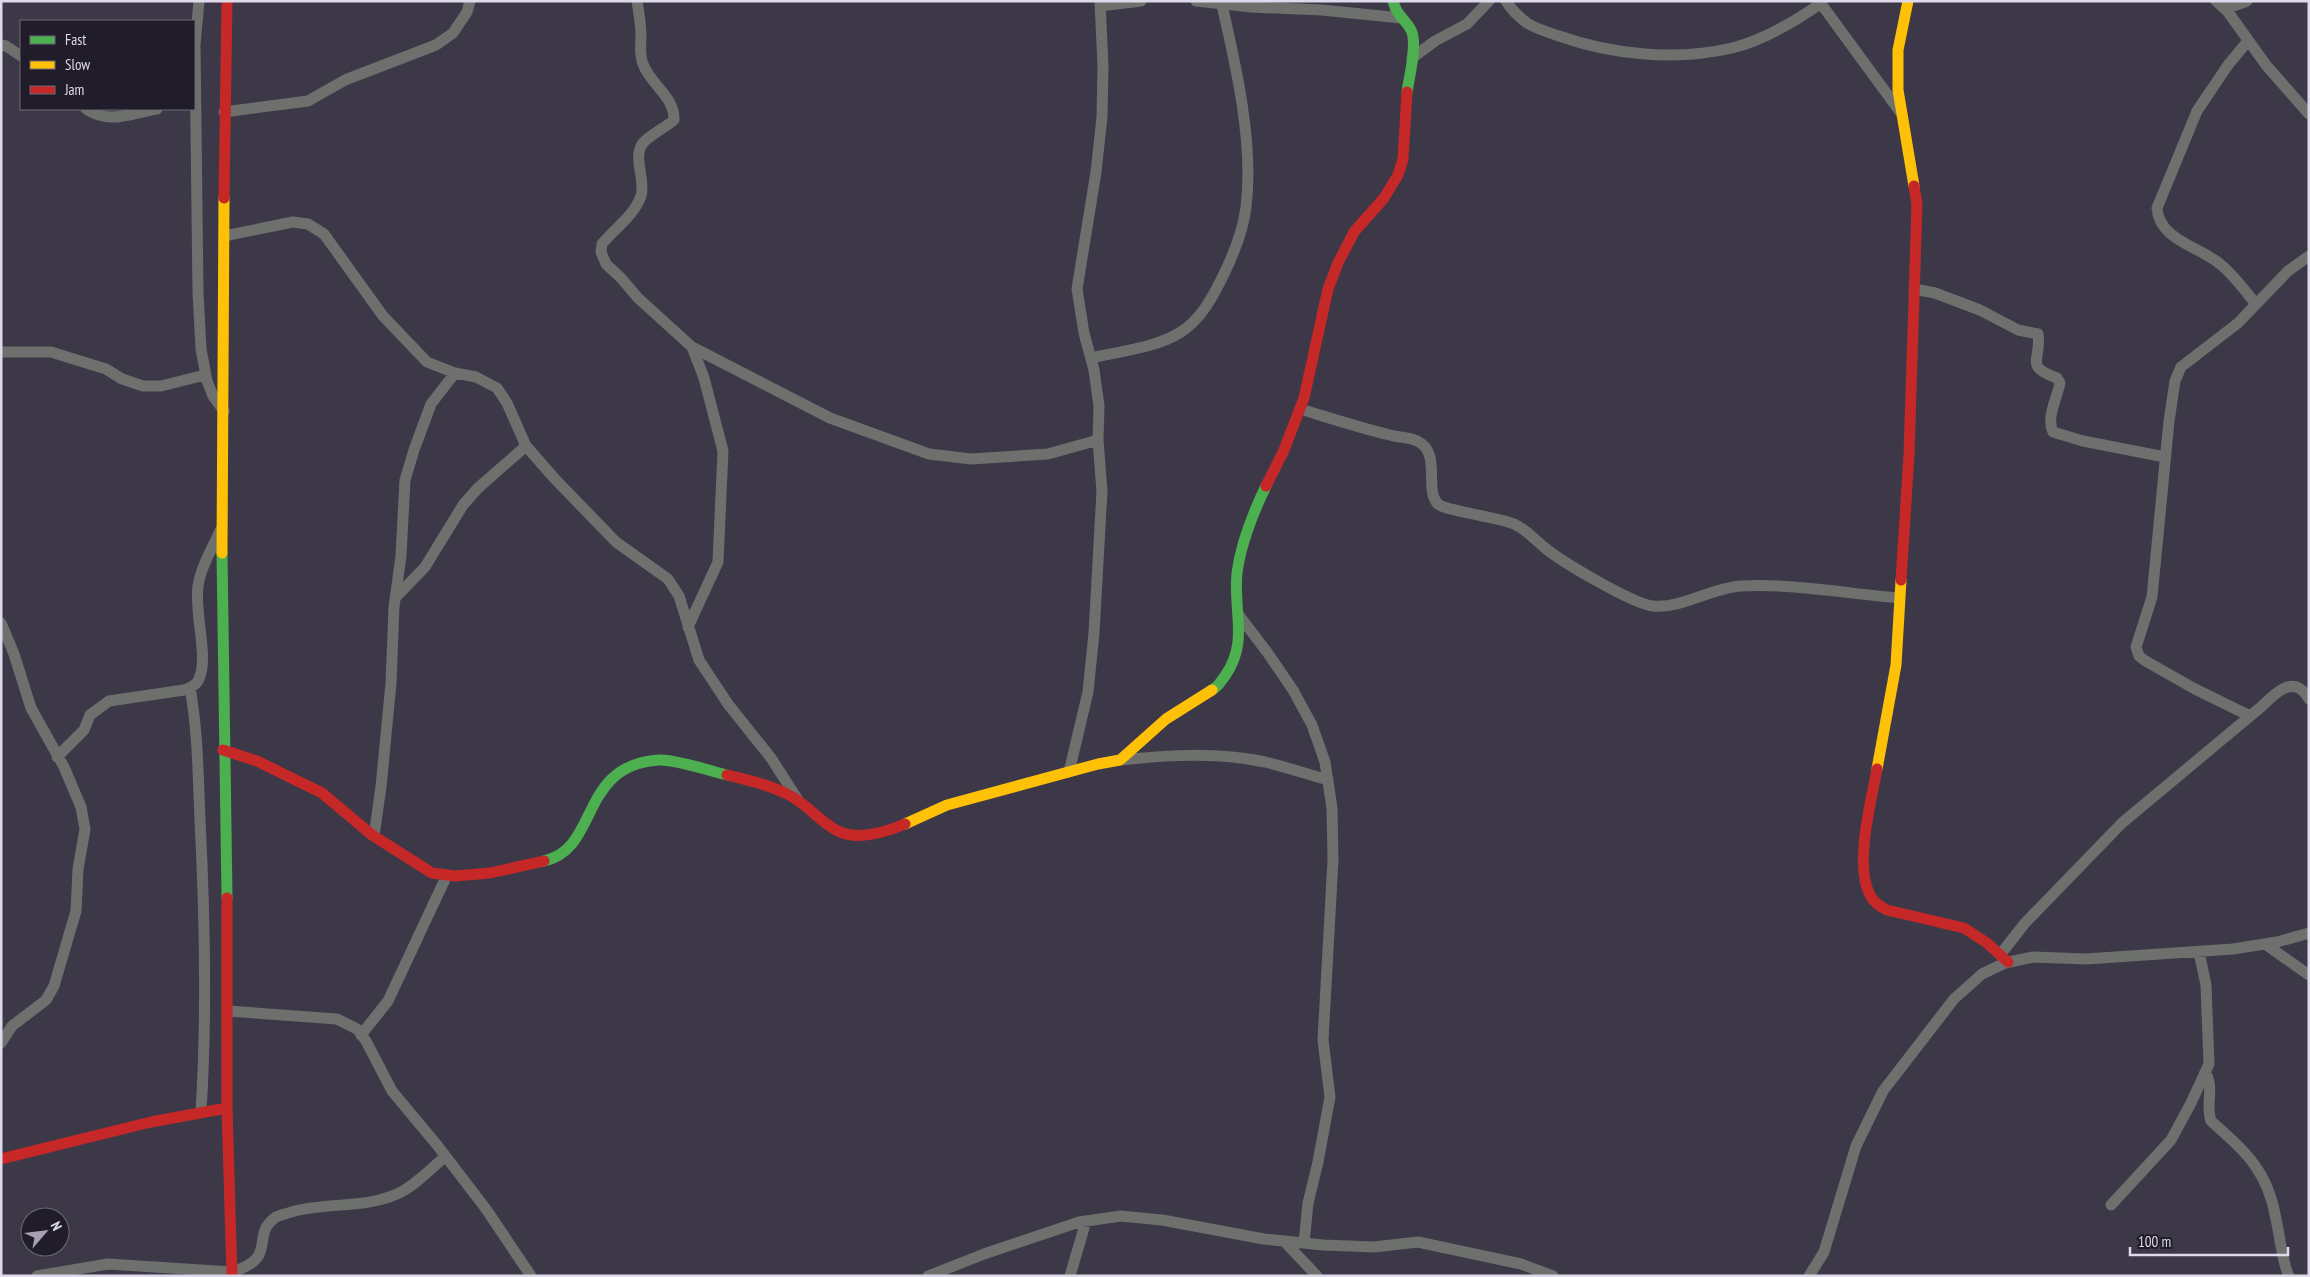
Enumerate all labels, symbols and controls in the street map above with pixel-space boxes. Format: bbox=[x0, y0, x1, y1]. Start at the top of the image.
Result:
legend bbox=[20, 20, 195, 110]
text: Fast bbox=[65, 30, 86, 49]
text: Slow bbox=[65, 55, 90, 74]
text: Jam bbox=[64, 80, 84, 99]
north arrow bbox=[20, 1207, 70, 1257]
text: N bbox=[47, 1218, 66, 1233]
scale bar bbox=[2130, 1224, 2288, 1256]
text: 100 m bbox=[2138, 1232, 2171, 1251]

